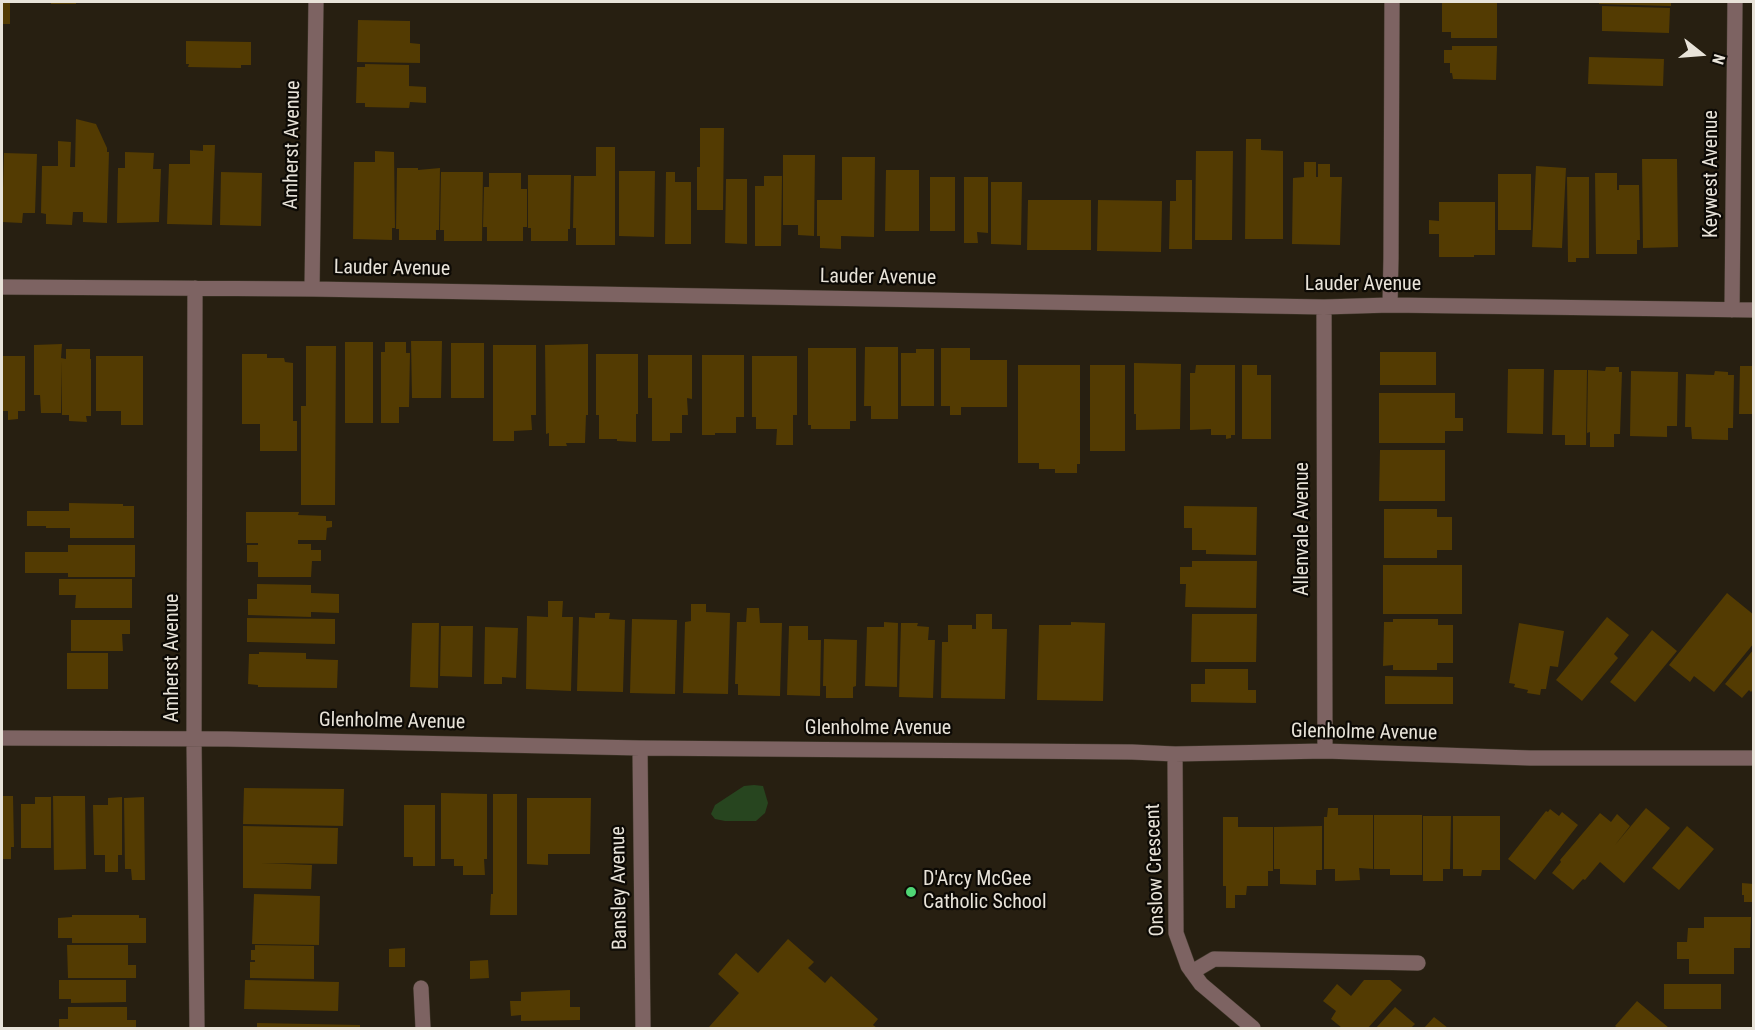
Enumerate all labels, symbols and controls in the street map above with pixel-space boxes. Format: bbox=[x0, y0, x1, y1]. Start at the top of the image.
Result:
north arrow bbox=[1671, 24, 1731, 84]
text: N bbox=[1708, 52, 1729, 67]
street label: Amherst Avenue bbox=[280, 80, 306, 210]
street label: Keywest Avenue bbox=[1700, 110, 1724, 238]
street label: Lauder Avenue bbox=[334, 256, 450, 282]
street label: Lauder Avenue bbox=[820, 265, 936, 291]
street label: Lauder Avenue bbox=[1305, 273, 1421, 297]
street label: Allenvale Avenue bbox=[1291, 462, 1315, 596]
street label: Amherst Avenue bbox=[161, 594, 185, 722]
street label: Glenholme Avenue bbox=[319, 709, 465, 735]
street label: Glenholme Avenue bbox=[805, 717, 951, 741]
street label: Glenholme Avenue bbox=[1291, 720, 1437, 746]
street label: Onslow Crescent bbox=[1142, 803, 1170, 937]
street label: Bansley Avenue bbox=[607, 826, 633, 950]
place label: D'Arcy McGee Catholic School bbox=[923, 868, 1046, 915]
marker: D'Arcy McGee Catholic School bbox=[904, 885, 918, 899]

